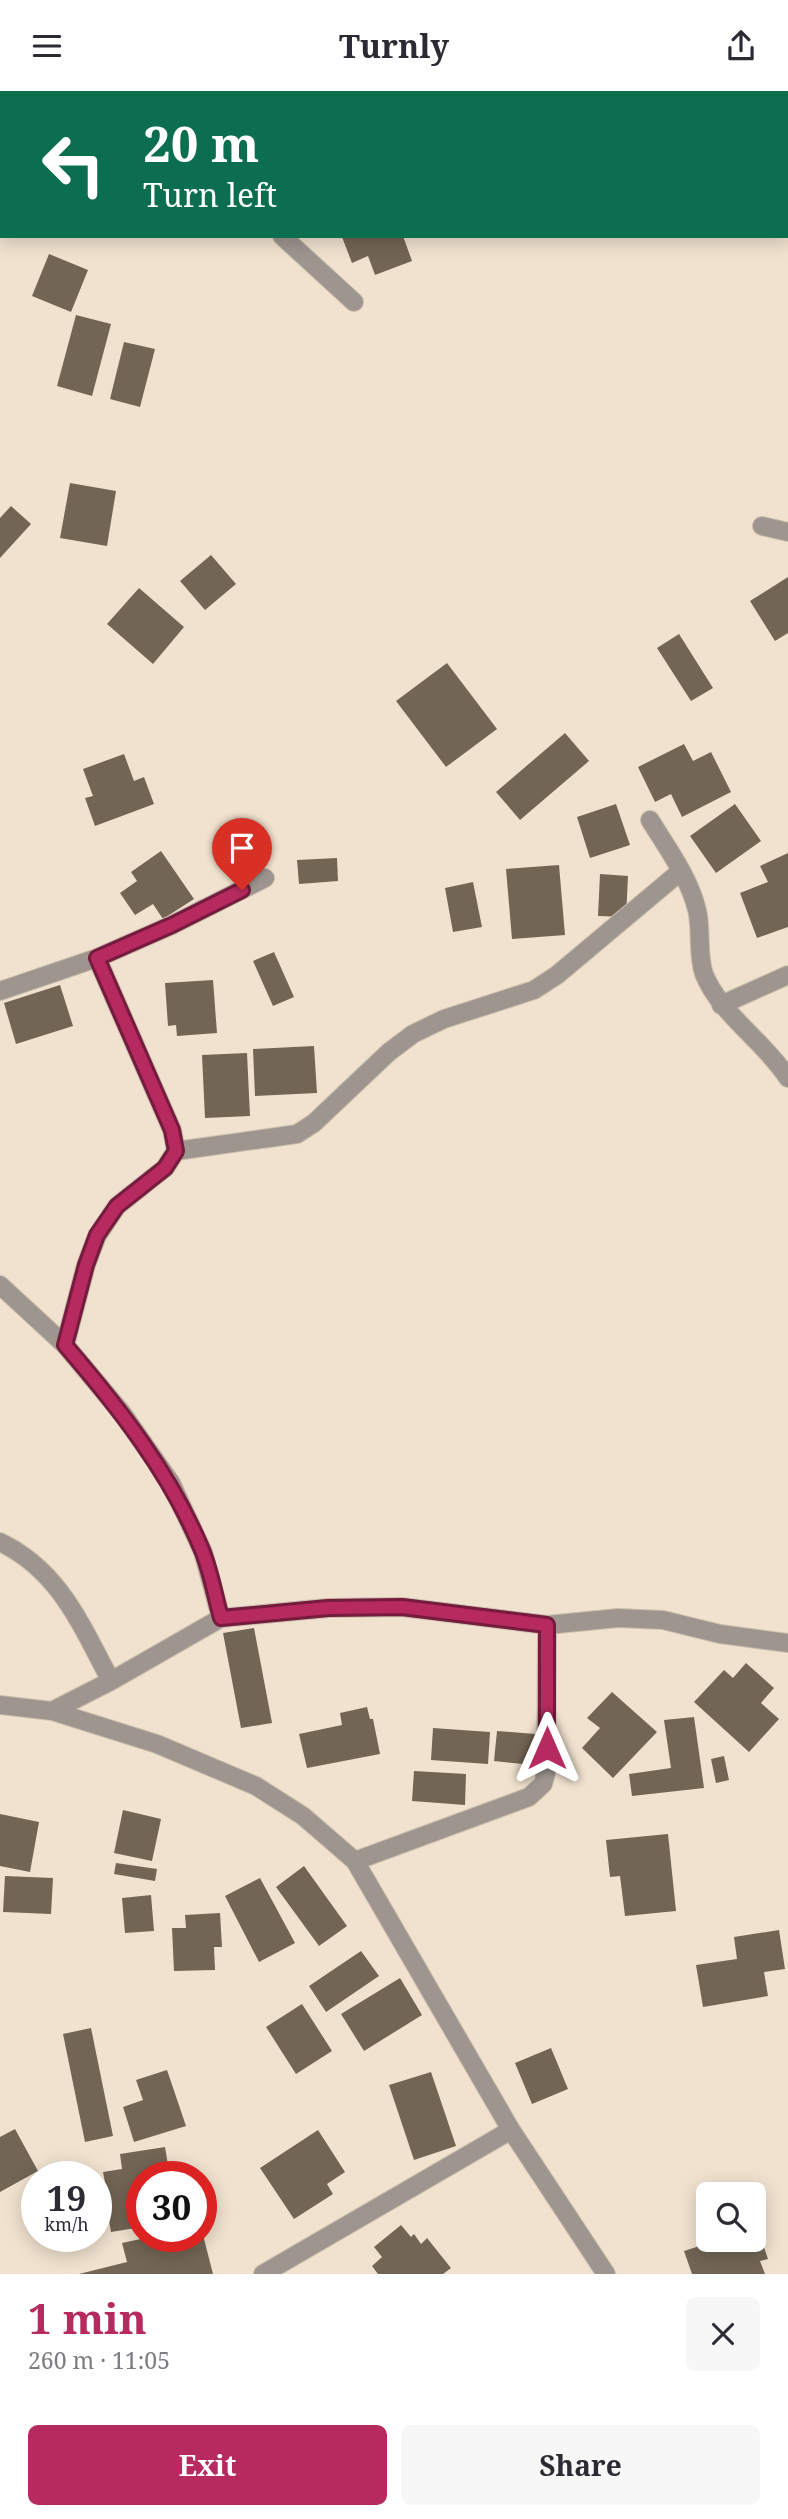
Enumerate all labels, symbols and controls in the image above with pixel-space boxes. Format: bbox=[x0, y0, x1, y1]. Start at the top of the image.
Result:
text: Turnly bbox=[339, 24, 449, 67]
icon: menu bbox=[28, 27, 66, 65]
icon: share bbox=[722, 27, 760, 65]
text: 20 m bbox=[143, 110, 259, 176]
icon: left bbox=[28, 119, 119, 210]
text: Turn left bbox=[143, 173, 277, 216]
pin bbox=[212, 818, 272, 890]
icon: arrive bbox=[223, 829, 261, 867]
position arrow bbox=[510, 1711, 584, 1785]
speed limit sign: 30 bbox=[126, 2161, 217, 2252]
text: 19 bbox=[47, 2174, 86, 2221]
map controls bbox=[696, 2182, 766, 2252]
button: search bbox=[696, 2182, 766, 2252]
text: km/h bbox=[44, 2212, 89, 2236]
text: 1 min bbox=[28, 2289, 147, 2346]
button: close bbox=[686, 2297, 760, 2371]
text: 260 m · 11:05 bbox=[28, 2344, 170, 2376]
button: Exit bbox=[28, 2425, 387, 2505]
button: Share bbox=[401, 2425, 760, 2505]

